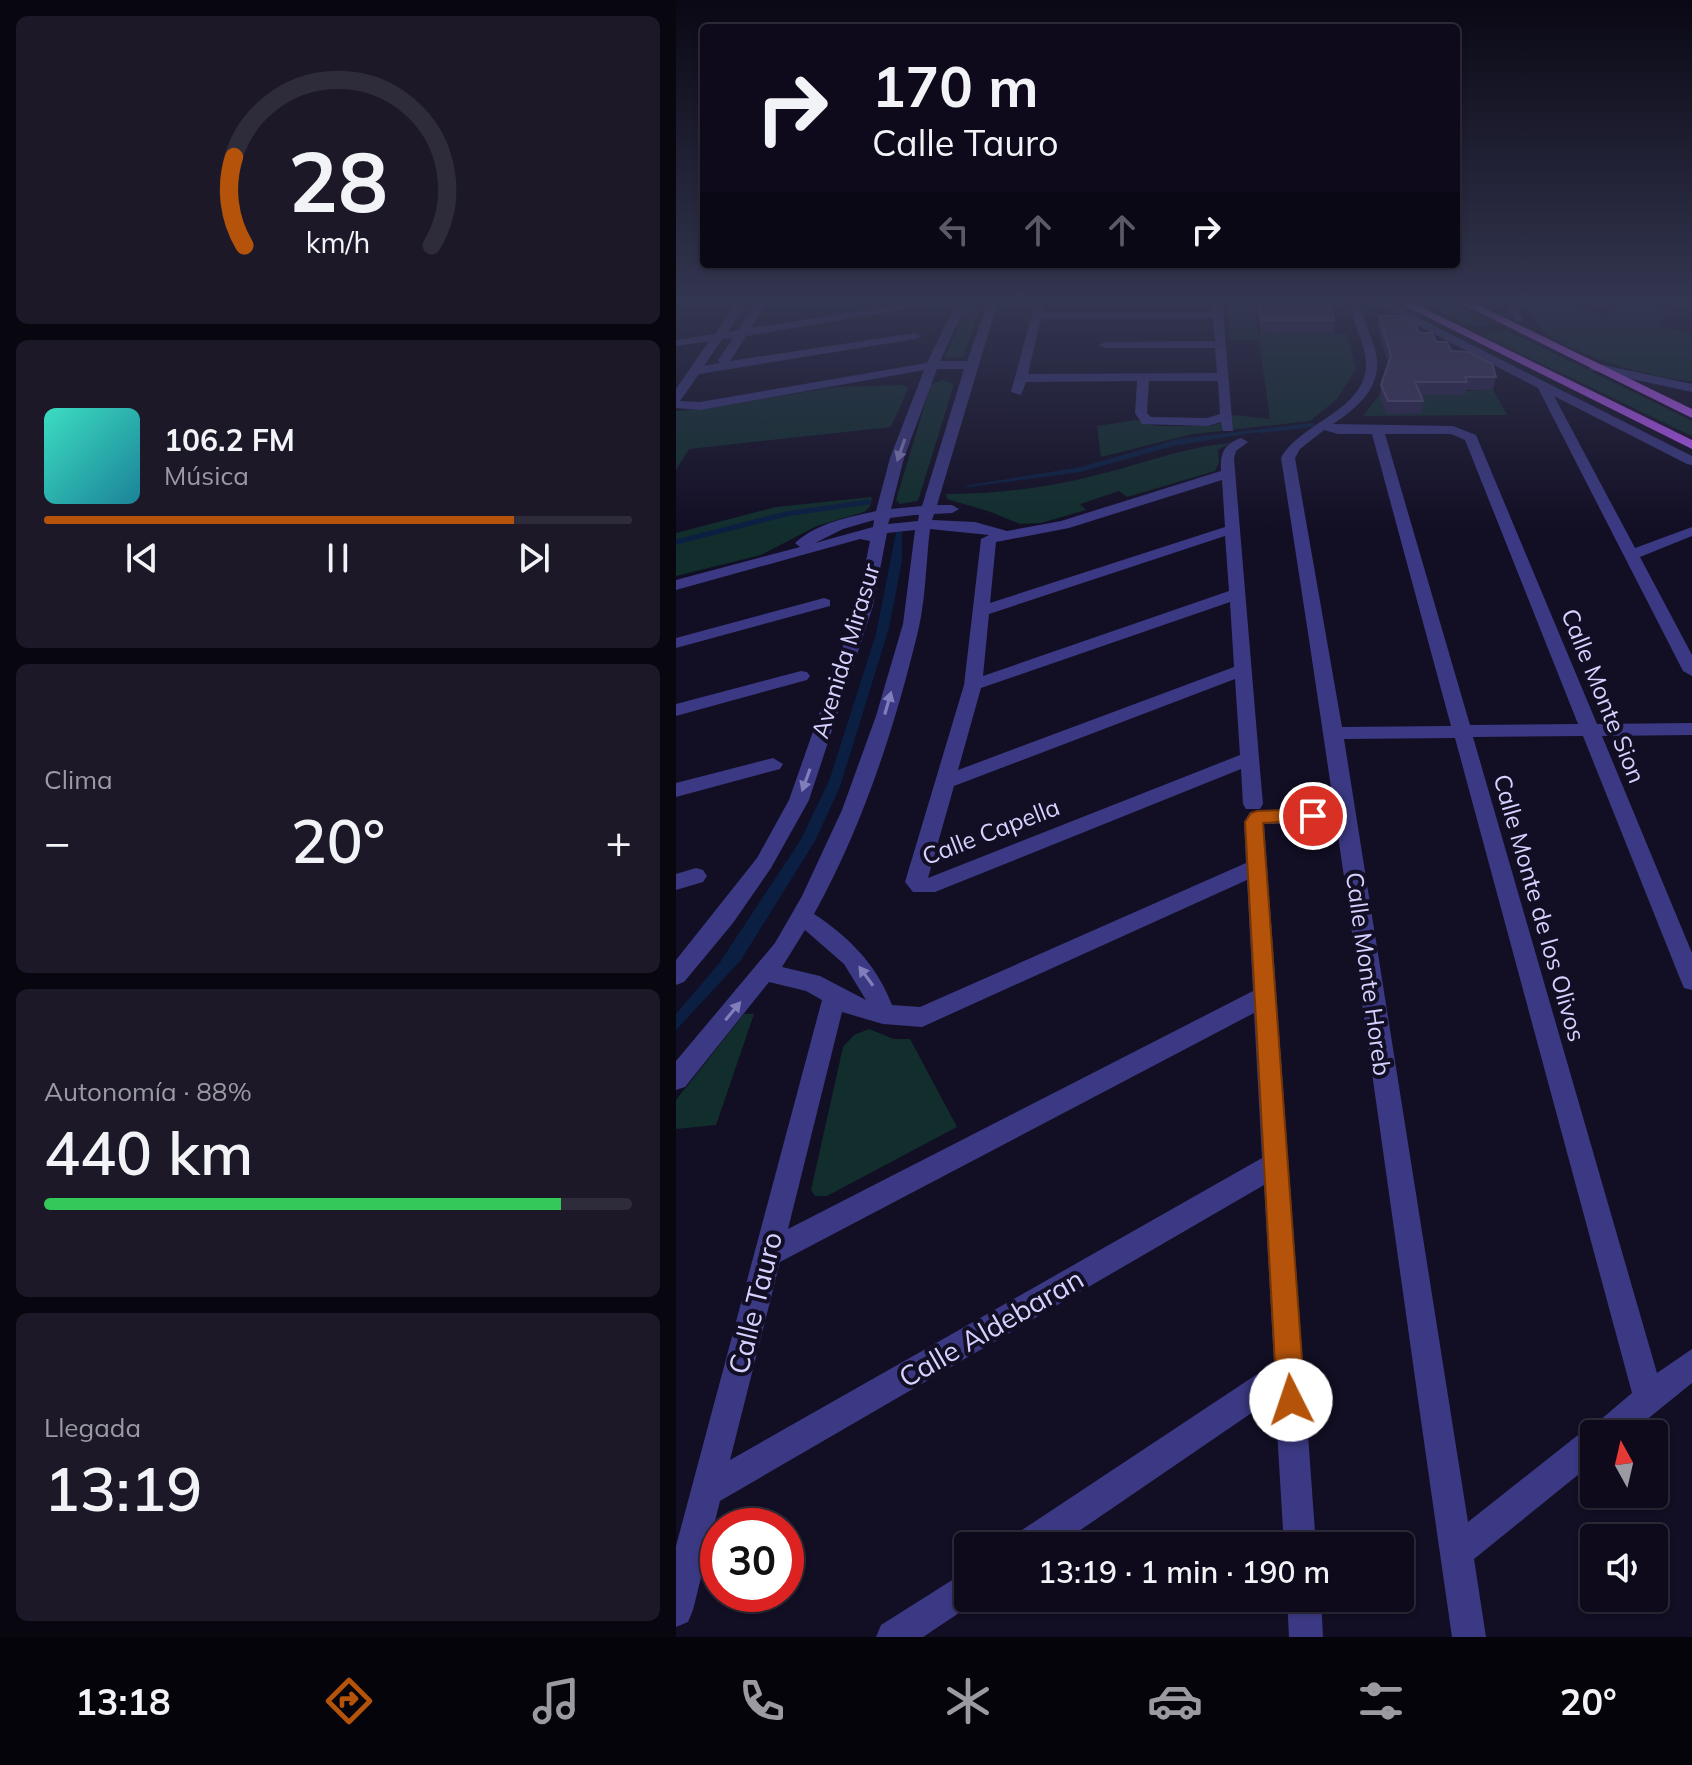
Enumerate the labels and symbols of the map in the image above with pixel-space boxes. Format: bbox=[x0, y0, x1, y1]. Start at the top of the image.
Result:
one-way arrow bbox=[894, 438, 906, 462]
street label: Avenida Mirasur bbox=[804, 559, 886, 742]
street label: Calle Monte Sion bbox=[1555, 604, 1653, 787]
one-way arrow bbox=[883, 691, 895, 716]
one-way arrow bbox=[799, 768, 812, 792]
street label: Calle Monte de los Olivos bbox=[1487, 771, 1592, 1045]
pin bbox=[1279, 782, 1347, 850]
street label: Calle Capella bbox=[918, 791, 1064, 871]
street label: Calle Monte Horeb bbox=[1340, 870, 1398, 1078]
one-way arrow bbox=[859, 965, 874, 986]
one-way arrow bbox=[724, 1001, 741, 1021]
street label: Calle Tauro bbox=[720, 1228, 789, 1377]
street label: Calle Aldebaran bbox=[892, 1261, 1089, 1395]
position arrow bbox=[1249, 1358, 1333, 1442]
north arrow bbox=[1580, 1420, 1668, 1508]
speed limit sign: 30 bbox=[700, 1508, 804, 1612]

